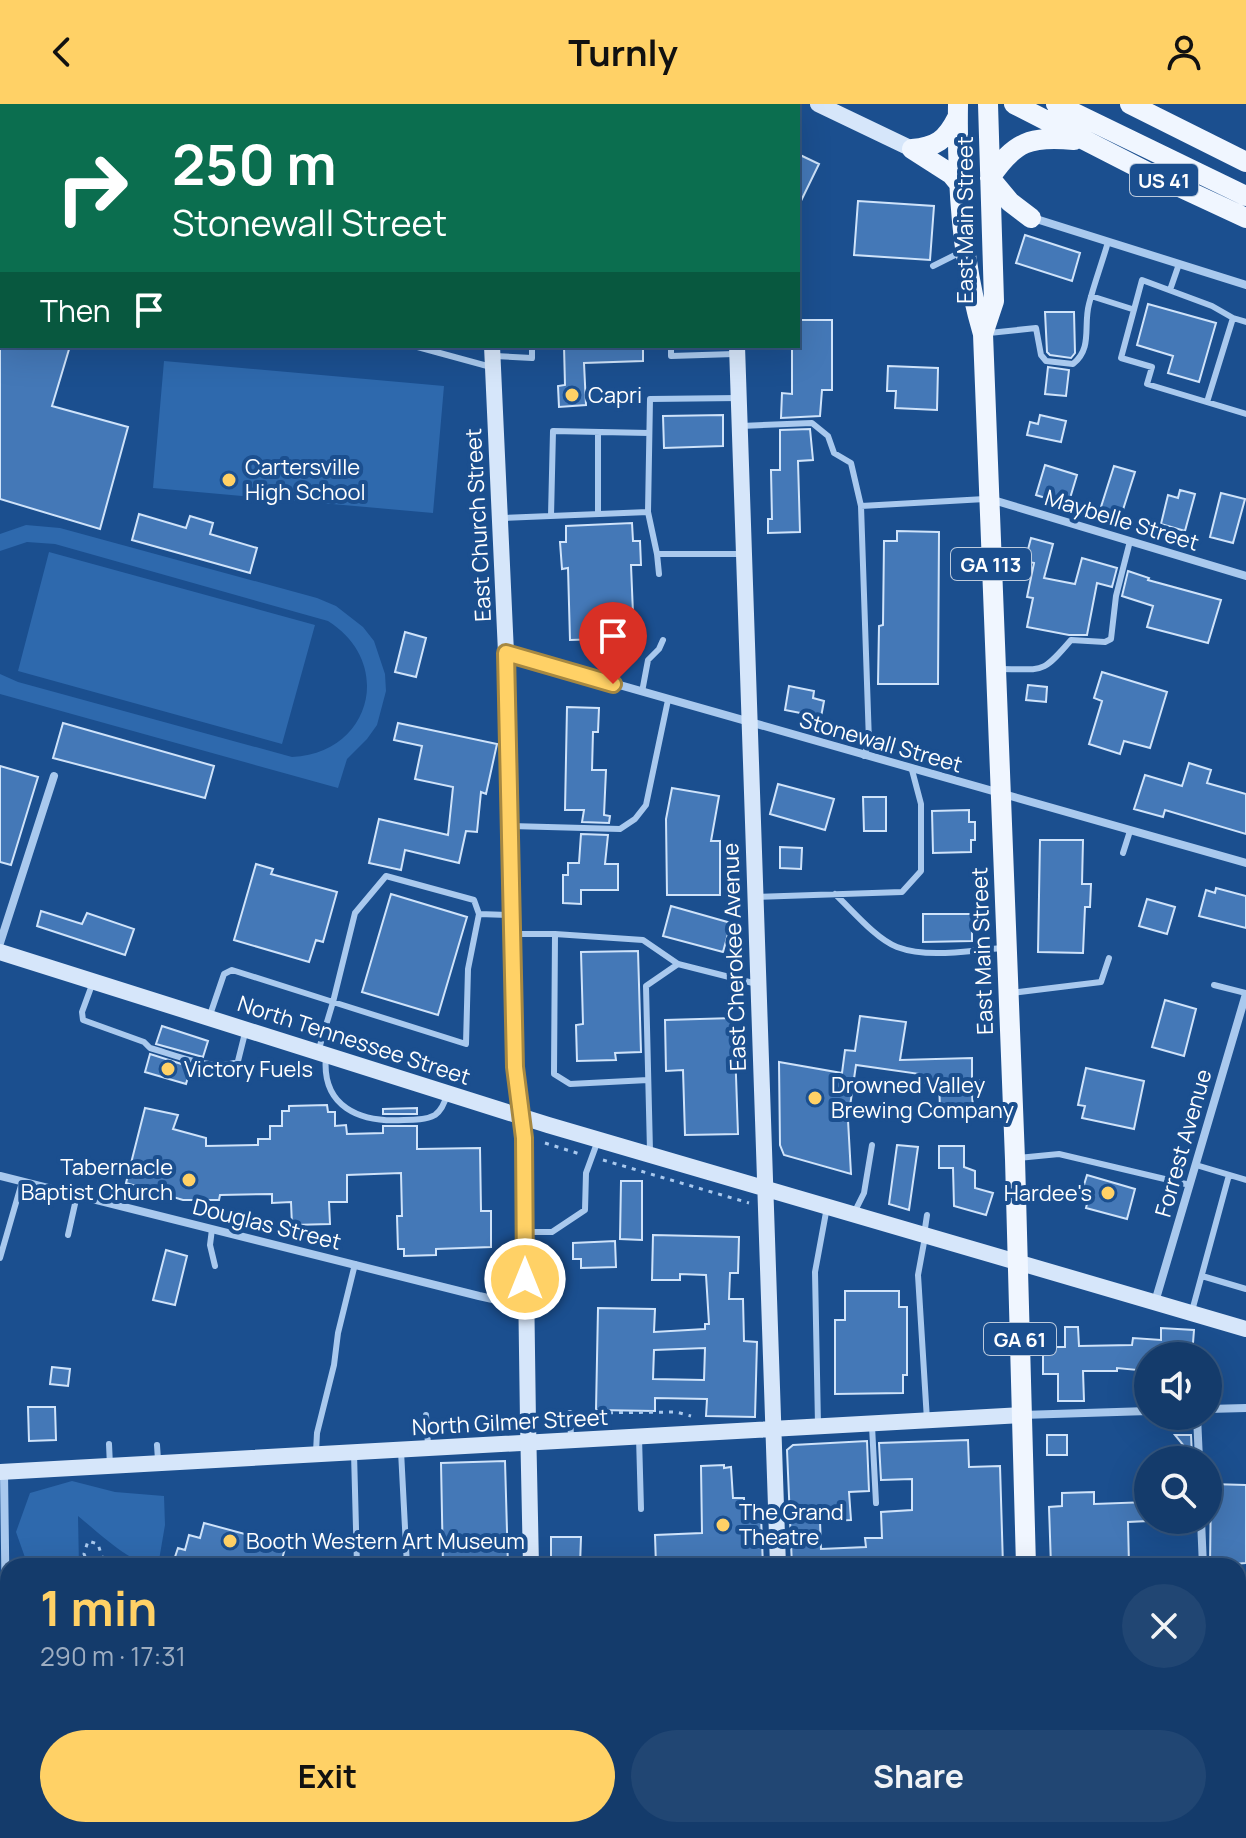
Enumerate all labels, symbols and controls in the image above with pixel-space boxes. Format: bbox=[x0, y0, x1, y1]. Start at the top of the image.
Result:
text: Turnly bbox=[568, 28, 678, 77]
icon: back bbox=[40, 30, 84, 74]
icon: person bbox=[1162, 30, 1206, 74]
text: 250 m bbox=[172, 125, 337, 202]
icon: right bbox=[40, 136, 144, 240]
street label: East Main Street bbox=[950, 136, 980, 304]
road number: US 41 bbox=[1130, 164, 1198, 196]
text: Stonewall Street bbox=[172, 198, 447, 247]
icon: arrive bbox=[127, 288, 171, 332]
text: Then bbox=[40, 290, 111, 331]
place label: Capri bbox=[588, 380, 642, 410]
marker: Capri bbox=[563, 386, 581, 404]
street label: East Church Street bbox=[458, 427, 498, 622]
place label: Cartersville High School bbox=[245, 452, 366, 507]
marker: Cartersville High School bbox=[220, 471, 238, 489]
street label: Maybelle Street bbox=[1041, 482, 1203, 558]
road number: GA 113 bbox=[951, 548, 1031, 580]
pin bbox=[579, 602, 647, 684]
icon: arrive bbox=[591, 614, 635, 658]
street label: Stonewall Street bbox=[796, 704, 966, 780]
street label: East Cherokee Avenue bbox=[715, 842, 753, 1071]
street label: East Main Street bbox=[964, 867, 1000, 1035]
street label: North Tennessee Street bbox=[234, 988, 474, 1092]
place label: Victory Fuels bbox=[184, 1054, 313, 1084]
marker: Victory Fuels bbox=[159, 1060, 177, 1078]
street label: Forrest Avenue bbox=[1148, 1066, 1218, 1220]
place label: Drowned Valley Brewing Company bbox=[831, 1070, 1014, 1125]
marker: Drowned Valley Brewing Company bbox=[806, 1089, 824, 1107]
place label: Tabernacle Baptist Church bbox=[21, 1152, 173, 1207]
marker: Tabernacle Baptist Church bbox=[180, 1171, 198, 1189]
place label: Hardee's bbox=[1004, 1178, 1092, 1208]
marker: Hardee's bbox=[1099, 1184, 1117, 1202]
street label: Douglas Street bbox=[190, 1191, 344, 1257]
position arrow bbox=[483, 1237, 567, 1321]
road number: GA 61 bbox=[984, 1323, 1056, 1355]
map controls bbox=[1134, 1342, 1222, 1534]
button: sound bbox=[1134, 1342, 1222, 1430]
street label: North Gilmer Street bbox=[411, 1402, 609, 1442]
button: search bbox=[1134, 1446, 1222, 1534]
place label: The Grand Theatre bbox=[739, 1497, 844, 1552]
marker: The Grand Theatre bbox=[714, 1516, 732, 1534]
place label: Booth Western Art Museum bbox=[246, 1526, 525, 1556]
marker: Booth Western Art Museum bbox=[221, 1532, 239, 1550]
text: 1 min bbox=[40, 1575, 157, 1640]
button: close bbox=[1122, 1584, 1206, 1668]
text: 290 m · 17:31 bbox=[40, 1638, 186, 1674]
button: Exit bbox=[40, 1730, 615, 1822]
button: Share bbox=[631, 1730, 1206, 1822]

